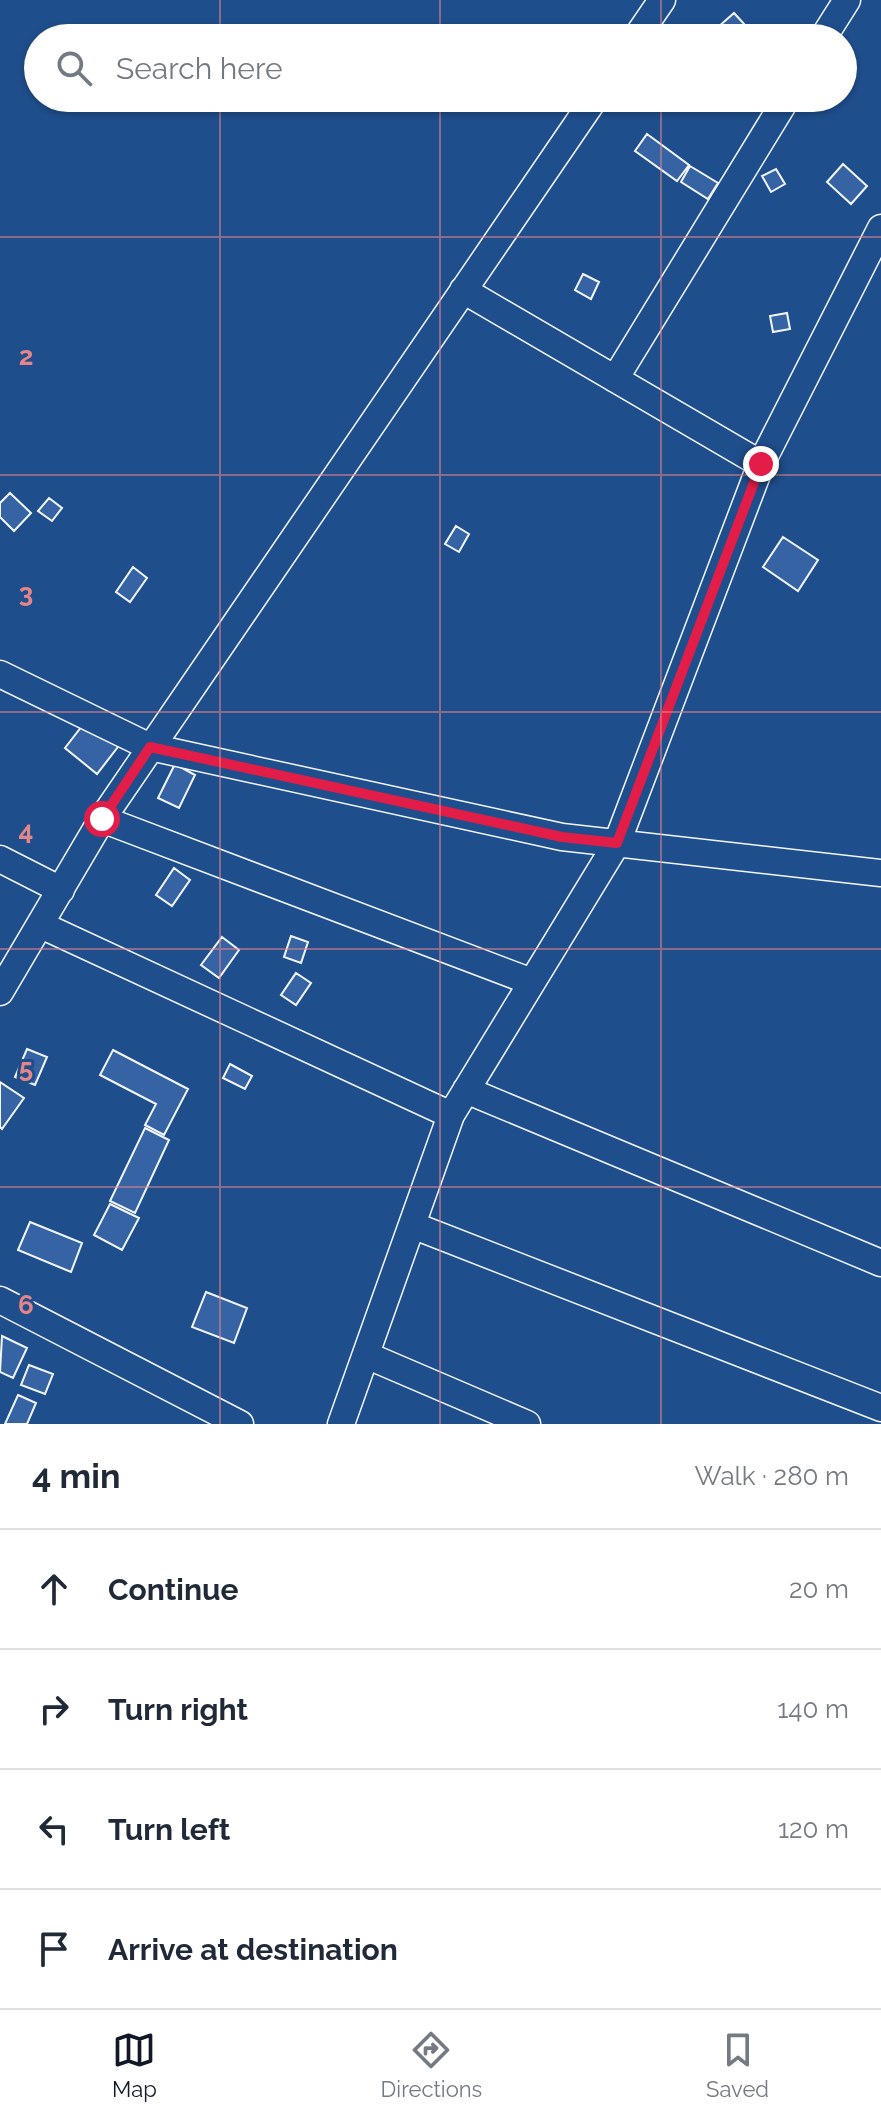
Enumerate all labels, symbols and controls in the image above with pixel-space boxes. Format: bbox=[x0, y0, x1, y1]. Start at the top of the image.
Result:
search box bbox=[24, 24, 857, 112]
icon: search bbox=[52, 46, 96, 90]
text: Search here bbox=[116, 51, 283, 86]
text: 2 bbox=[19, 341, 33, 371]
route end bbox=[743, 446, 779, 482]
text: 3 bbox=[19, 578, 33, 608]
route start bbox=[84, 801, 120, 837]
text: 4 bbox=[19, 816, 33, 846]
text: 5 bbox=[19, 1053, 33, 1083]
text: 6 bbox=[18, 1290, 34, 1320]
text: 4 min bbox=[32, 1456, 120, 1496]
text: Walk · 280 m bbox=[695, 1461, 849, 1491]
icon: ahead bbox=[32, 1567, 76, 1611]
text: Continue bbox=[108, 1572, 239, 1607]
text: 20 m bbox=[789, 1574, 849, 1604]
icon: right bbox=[32, 1687, 76, 1731]
text: Turn right bbox=[108, 1692, 248, 1727]
text: 140 m bbox=[777, 1694, 849, 1724]
icon: left bbox=[32, 1807, 76, 1851]
text: Turn left bbox=[108, 1812, 230, 1847]
text: 120 m bbox=[778, 1814, 849, 1844]
icon: arrive bbox=[32, 1927, 76, 1971]
text: Arrive at destination bbox=[108, 1932, 398, 1967]
tab: Map bbox=[112, 2028, 157, 2102]
tab: Directions bbox=[381, 2028, 482, 2102]
tab: Saved bbox=[706, 2028, 769, 2102]

